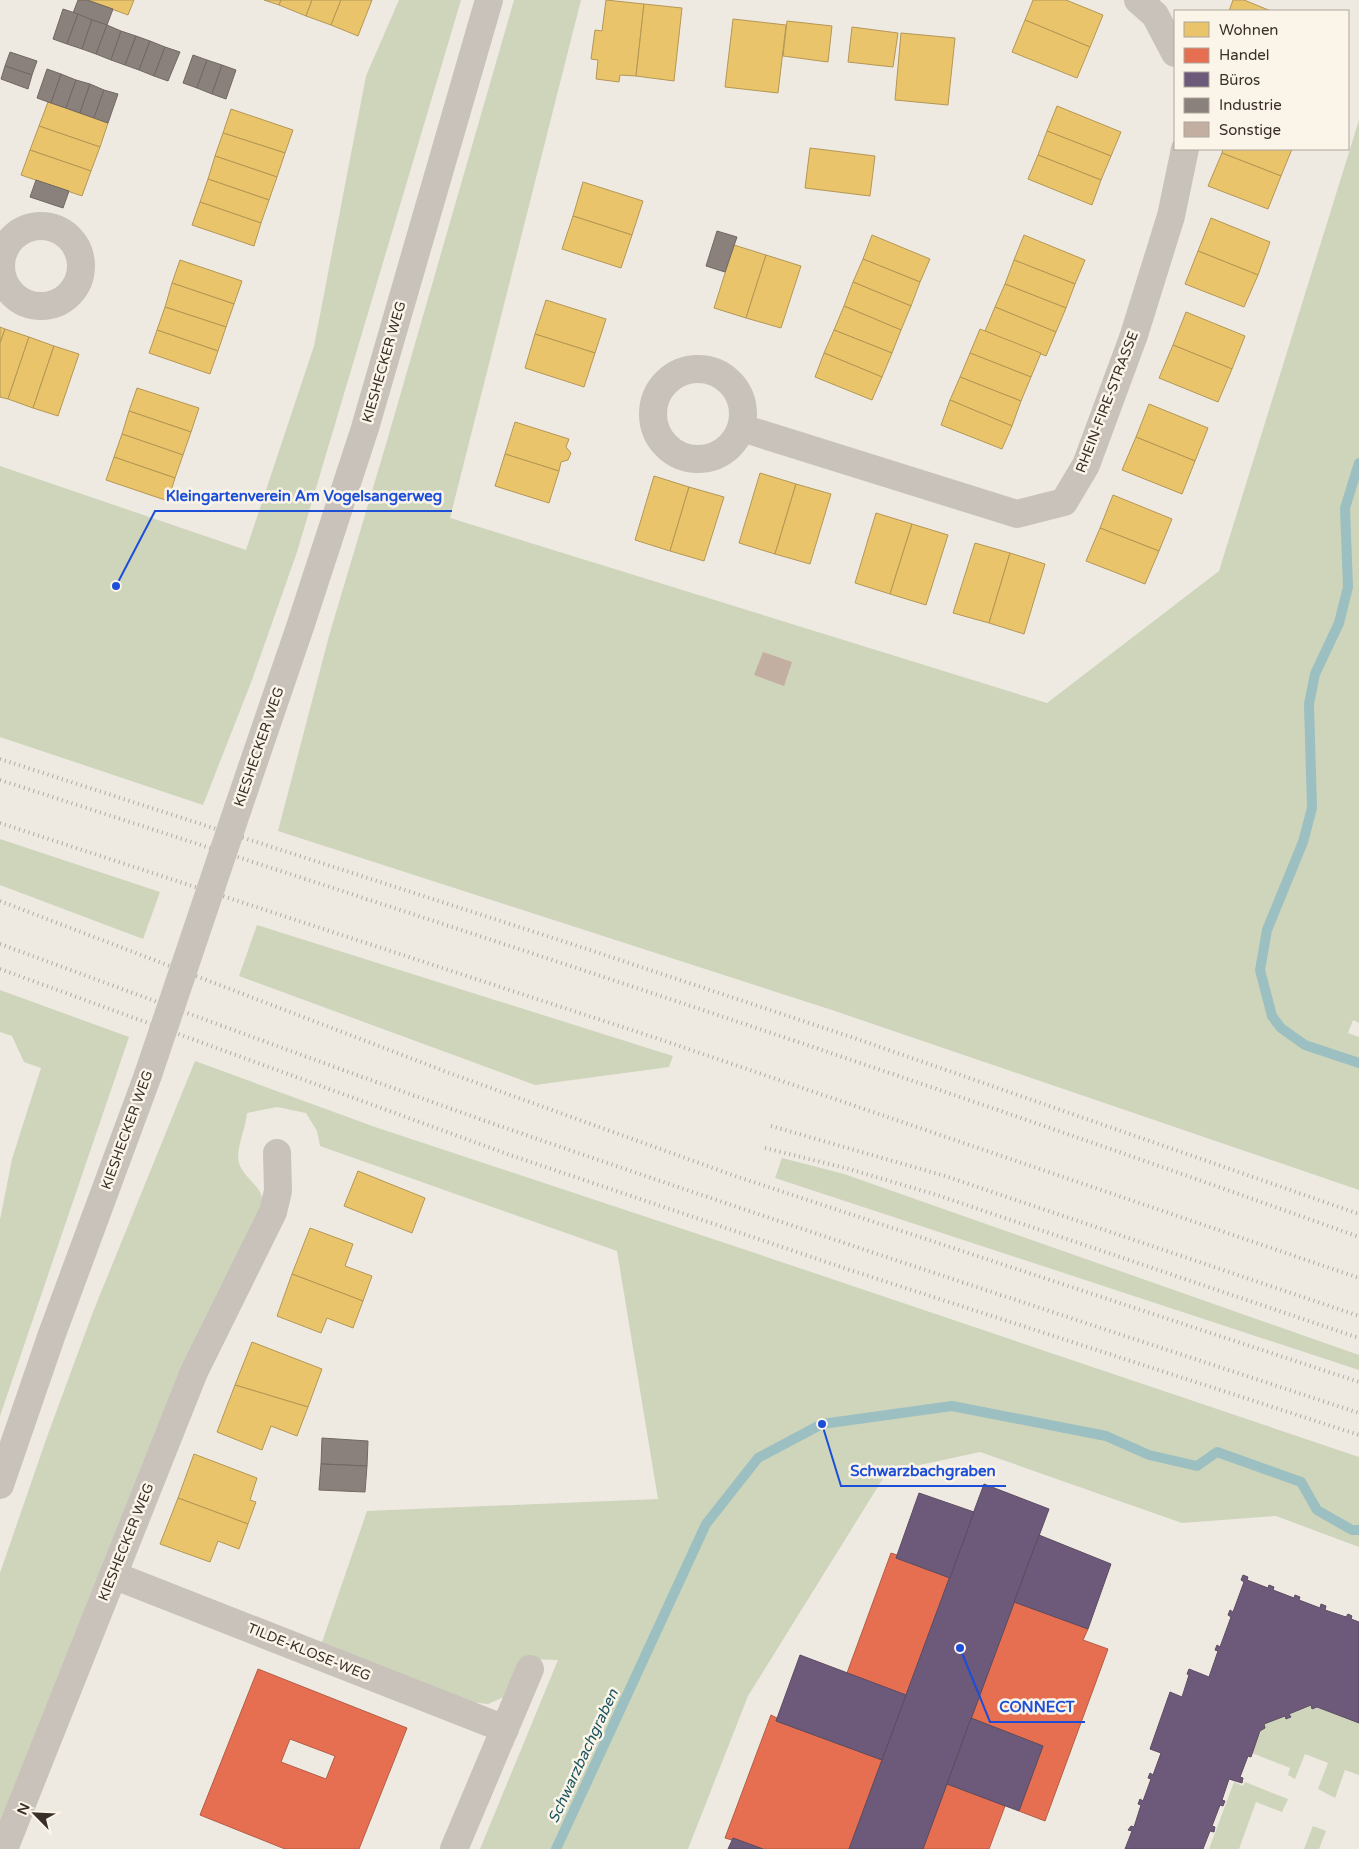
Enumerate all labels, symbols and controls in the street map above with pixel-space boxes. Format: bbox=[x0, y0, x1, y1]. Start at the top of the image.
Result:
legend bbox=[1174, 10, 1349, 150]
text: Wohnen bbox=[1219, 21, 1279, 39]
text: Handel bbox=[1219, 46, 1270, 64]
text: Büros bbox=[1219, 71, 1260, 89]
text: Industrie bbox=[1219, 96, 1282, 114]
text: Sonstige bbox=[1219, 121, 1281, 139]
street label: KIESHECKER WEG bbox=[359, 299, 409, 425]
street label: RHEIN-FIRE-STRASSE bbox=[1072, 329, 1142, 475]
callout: Kleingartenverein Am Vogelsangerweg bbox=[155, 481, 452, 511]
text: Kleingartenverein Am Vogelsangerweg bbox=[166, 487, 442, 506]
street label: KIESHECKER WEG bbox=[231, 685, 287, 809]
street label: KIESHECKER WEG bbox=[98, 1068, 156, 1192]
callout: Schwarzbachgraben bbox=[841, 1456, 1006, 1486]
text: Schwarzbachgraben bbox=[850, 1462, 996, 1481]
street label: KIESHECKER WEG bbox=[95, 1481, 157, 1603]
street label: TILDE-KLOSE-WEG bbox=[245, 1620, 373, 1684]
water label: Schwarzbachgraben bbox=[544, 1686, 622, 1826]
callout: CONNECT bbox=[990, 1692, 1085, 1722]
text: CONNECT bbox=[999, 1698, 1076, 1716]
north arrow bbox=[10, 1789, 60, 1839]
text: N bbox=[14, 1800, 34, 1818]

